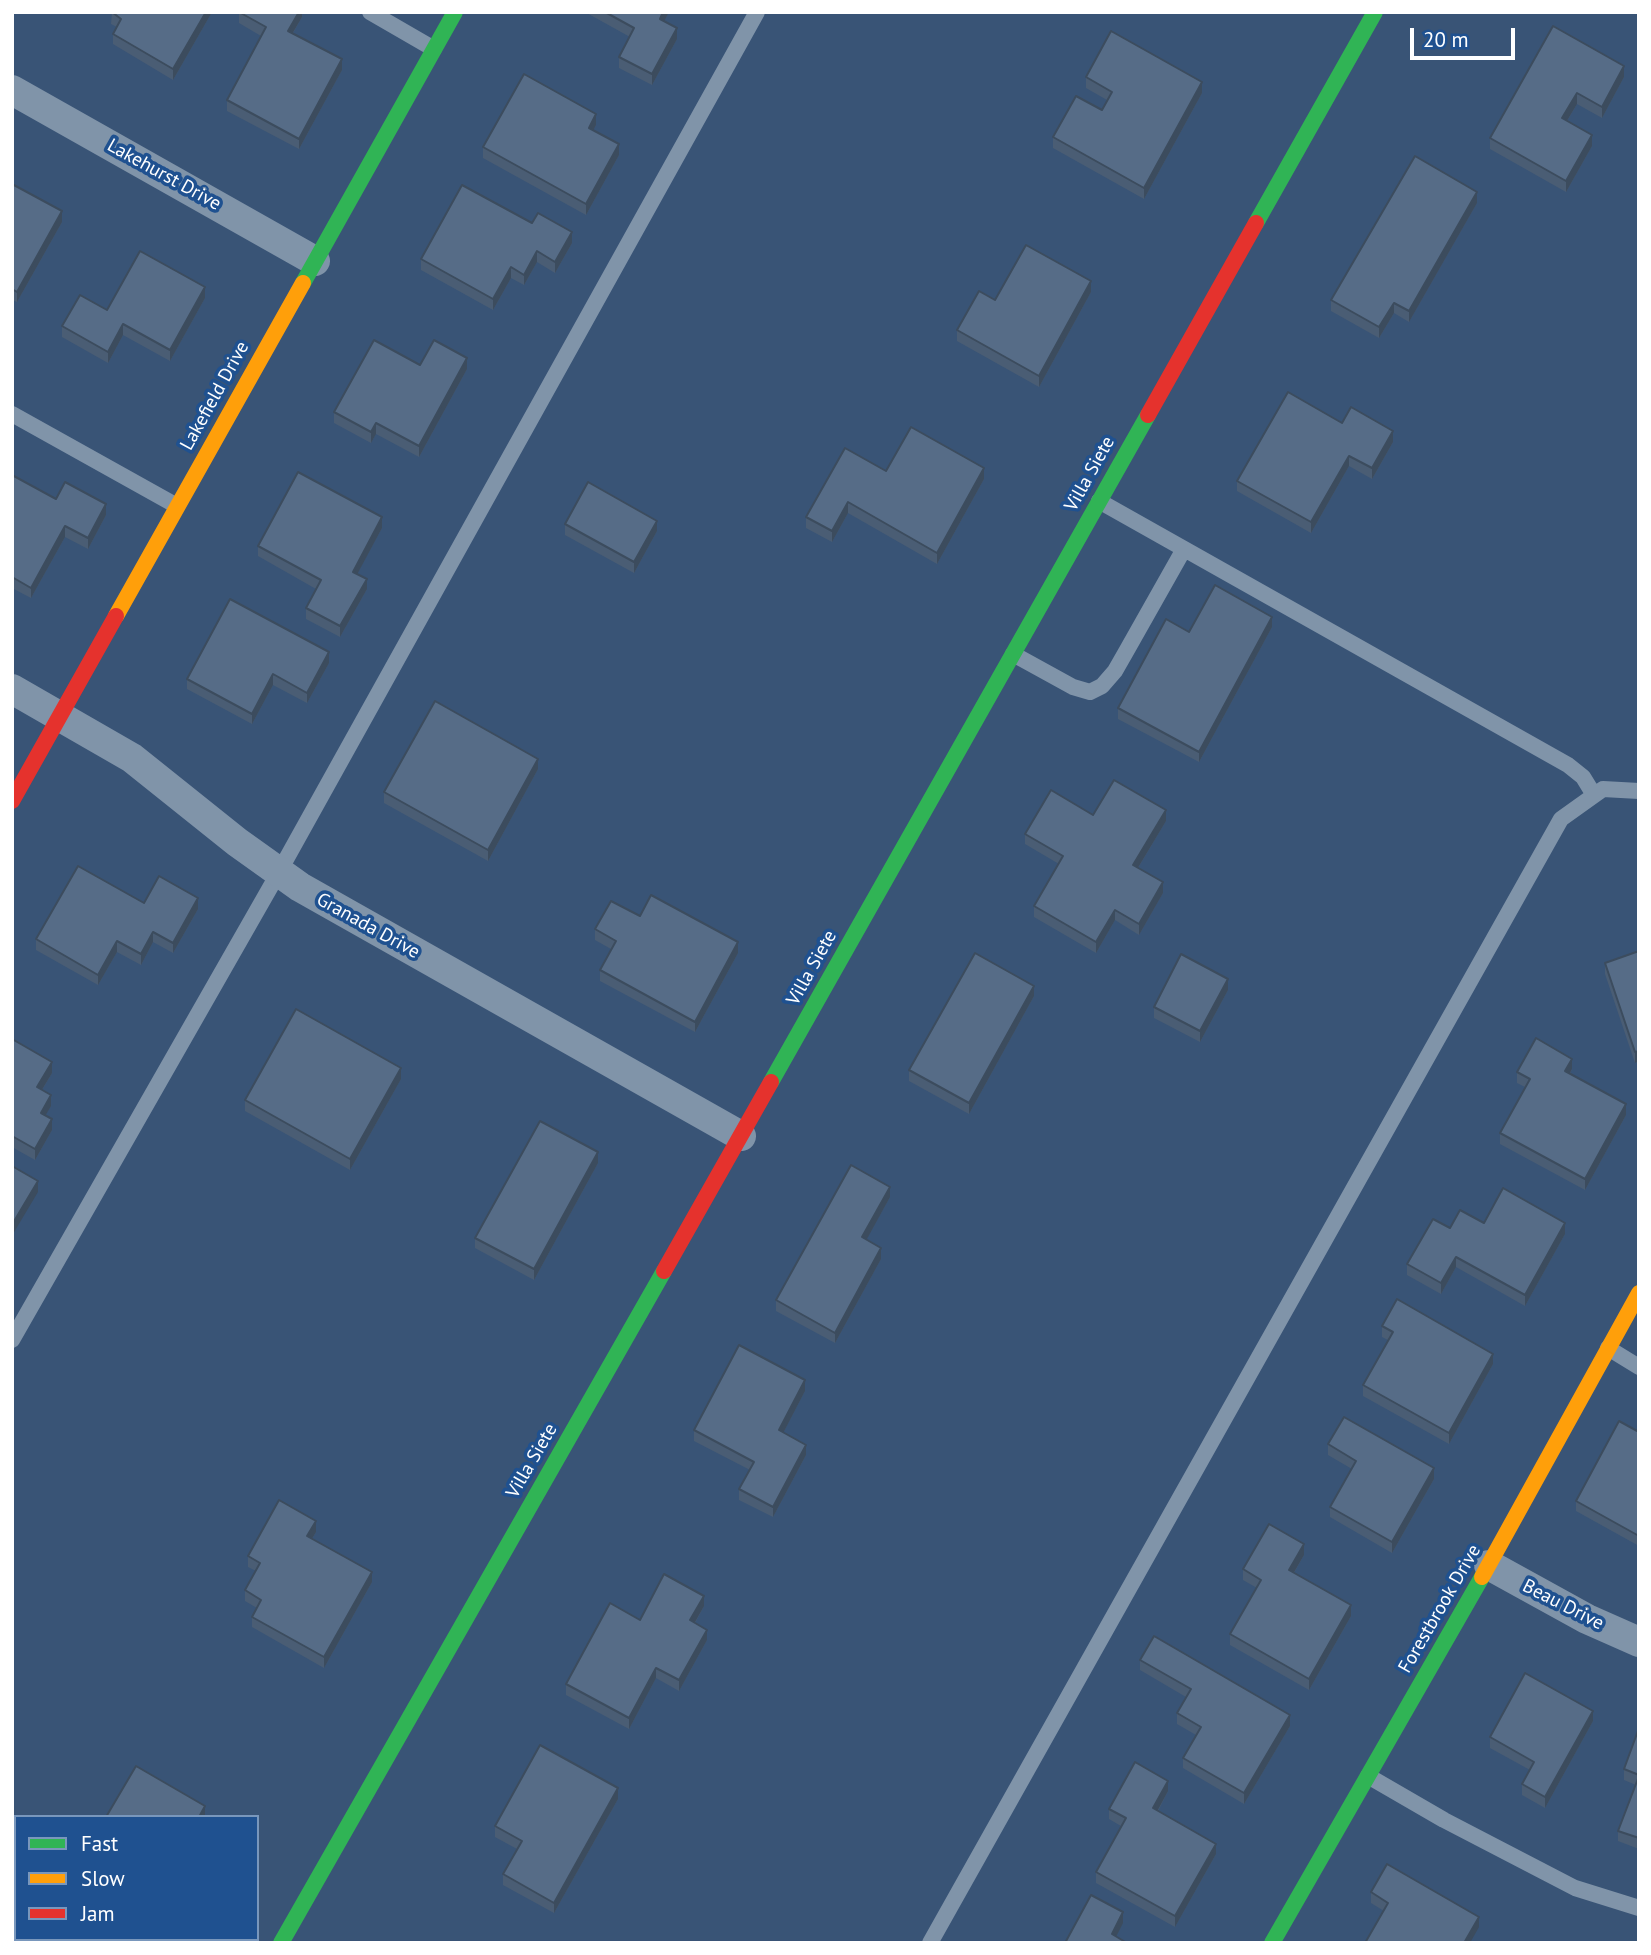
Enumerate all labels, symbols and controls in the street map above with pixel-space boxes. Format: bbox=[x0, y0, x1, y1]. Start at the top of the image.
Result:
scale bar bbox=[1413, 14, 1518, 58]
text: 20 m bbox=[1423, 26, 1469, 53]
street label: Lakehurst Drive bbox=[103, 134, 225, 216]
street label: Lakefield Drive bbox=[176, 338, 254, 454]
street label: Villa Siete bbox=[1060, 433, 1120, 515]
street label: Granada Drive bbox=[312, 888, 424, 964]
street label: Villa Siete bbox=[782, 927, 842, 1009]
street label: Villa Siete bbox=[502, 1420, 562, 1502]
street label: Forestbrook Drive bbox=[1394, 1541, 1486, 1677]
street label: Beau Drive bbox=[1519, 1575, 1607, 1635]
legend bbox=[14, 1815, 259, 1941]
text: Fast bbox=[81, 1830, 118, 1857]
text: Slow bbox=[81, 1865, 125, 1892]
text: Jam bbox=[81, 1900, 115, 1927]

